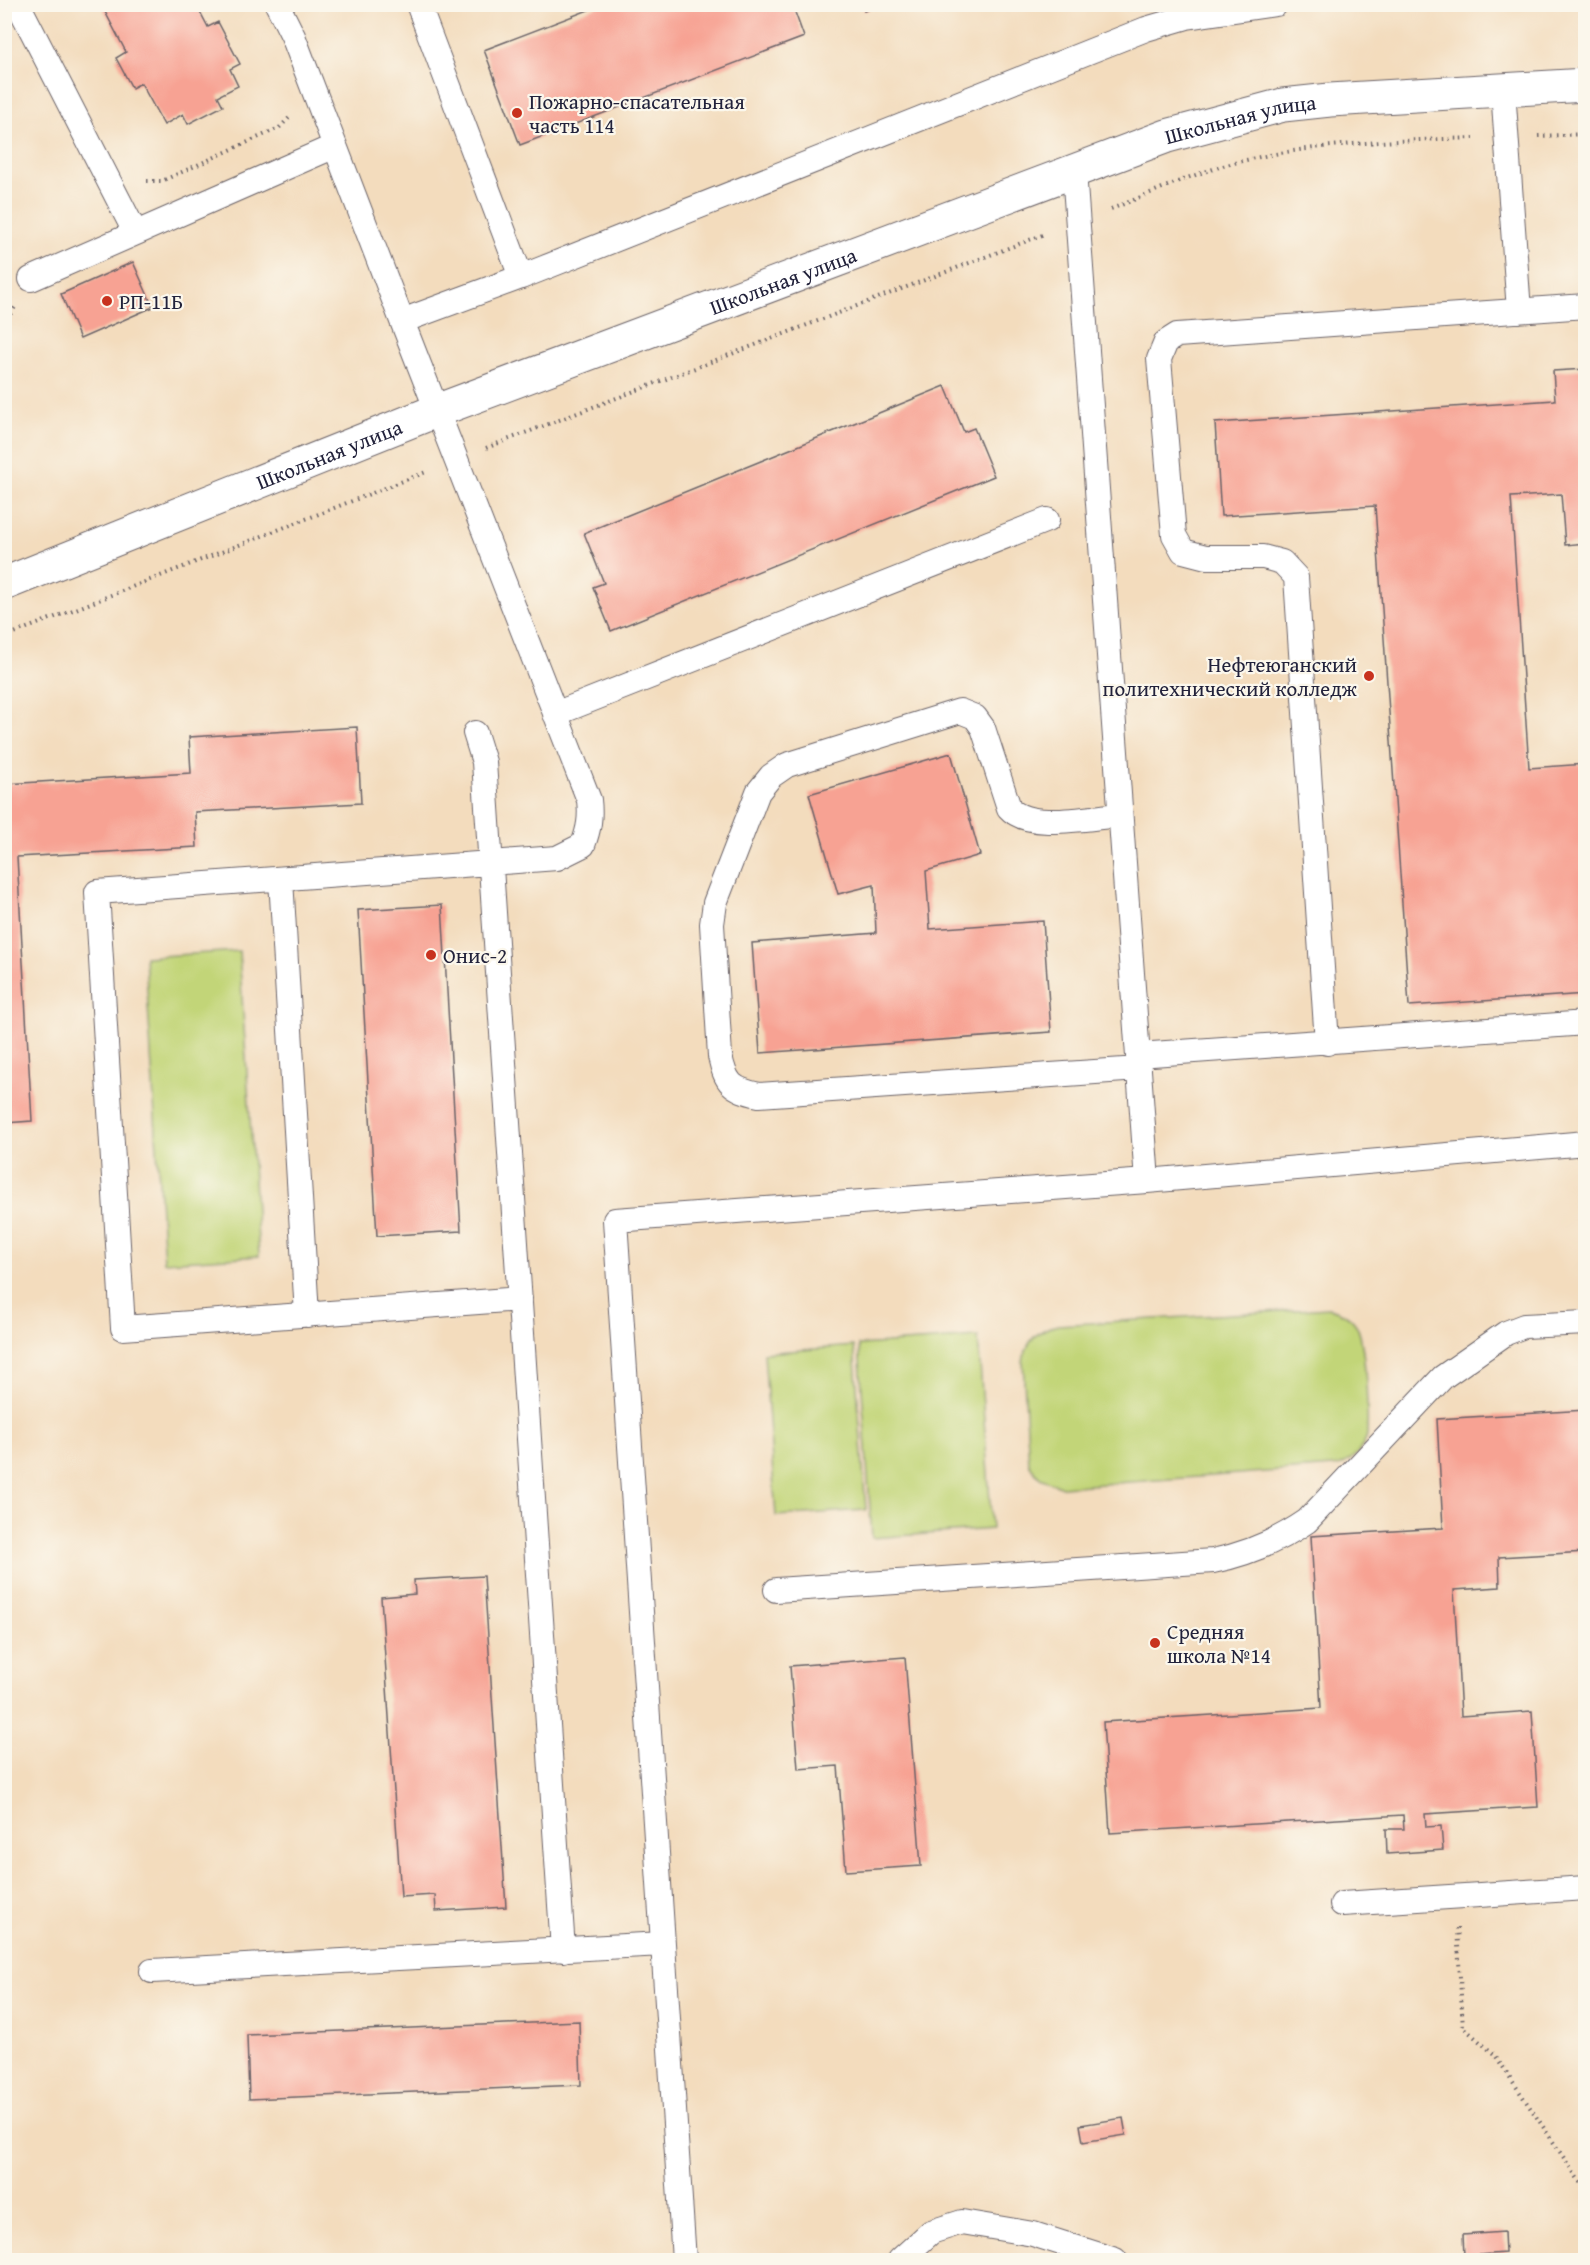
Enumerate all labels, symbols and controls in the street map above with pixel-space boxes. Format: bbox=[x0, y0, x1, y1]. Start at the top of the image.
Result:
place label: Пожарно-спасательная часть 114 bbox=[529, 86, 745, 141]
street label: Школьная улица bbox=[1161, 86, 1317, 151]
marker: Пожарно-спасательная часть 114 bbox=[510, 106, 524, 120]
street label: Школьная улица bbox=[705, 239, 861, 322]
place label: РП-11Б bbox=[119, 286, 183, 317]
marker: РП-11Б bbox=[100, 294, 114, 308]
street label: Школьная улица bbox=[251, 411, 407, 497]
place label: Нефтеюганский политехнический колледж bbox=[1103, 649, 1358, 704]
marker: Нефтеюганский политехнический колледж bbox=[1362, 669, 1376, 683]
place label: Онис-2 bbox=[443, 940, 507, 971]
marker: Онис-2 bbox=[424, 948, 438, 962]
place label: Средняя школа №14 bbox=[1167, 1616, 1271, 1671]
marker: Средняя школа №14 bbox=[1148, 1636, 1162, 1650]

